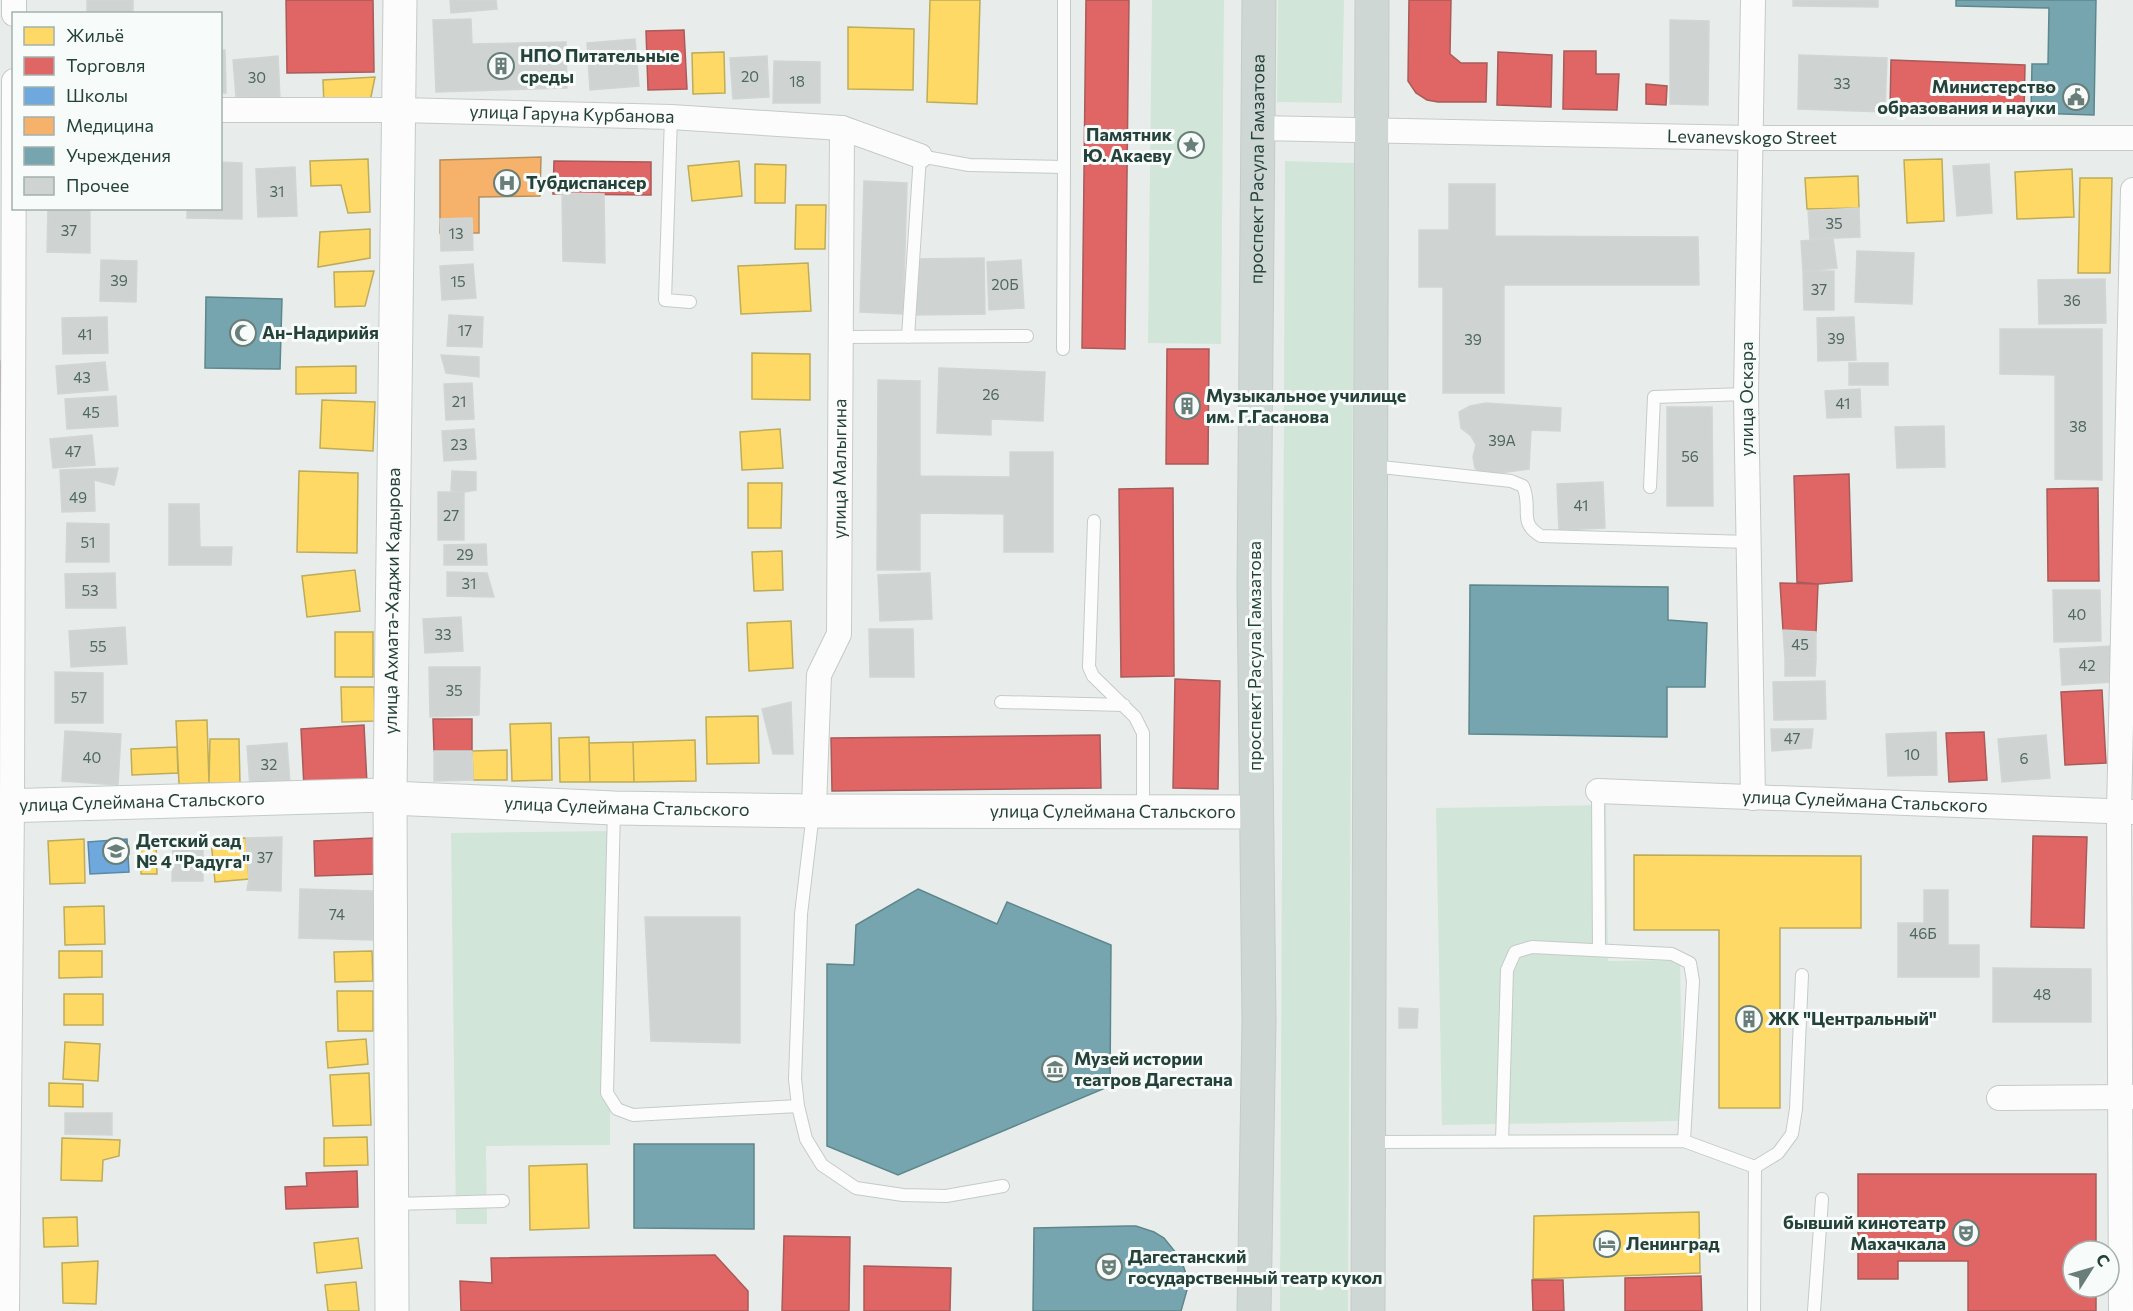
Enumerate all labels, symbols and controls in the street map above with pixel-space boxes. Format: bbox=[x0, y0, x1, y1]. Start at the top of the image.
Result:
legend bbox=[12, 12, 222, 210]
text: Жильё bbox=[66, 24, 124, 46]
place label: НПО Питательные среды bbox=[520, 44, 679, 87]
building icon: НПО Питательные среды bbox=[486, 51, 516, 81]
text: Торговля bbox=[66, 54, 145, 76]
street label: проспект Расула Гамзатова bbox=[1245, 54, 1269, 284]
house number: 20 bbox=[741, 67, 759, 85]
house number: 30 bbox=[248, 68, 266, 86]
house number: 18 bbox=[789, 72, 805, 90]
house number: 33 bbox=[1833, 74, 1851, 92]
place label: Министерство образования и науки bbox=[1877, 75, 2056, 118]
public building icon: Министерство образования и науки bbox=[2061, 82, 2091, 112]
text: Школы bbox=[66, 84, 128, 106]
street label: улица Гаруна Курбанова bbox=[469, 100, 675, 127]
text: Медицина bbox=[66, 114, 154, 136]
place label: Памятник Ю. Акаеву bbox=[1083, 123, 1173, 166]
street label: Levanevskogo Street bbox=[1667, 124, 1837, 148]
place icon: Памятник Ю. Акаеву bbox=[1176, 130, 1206, 160]
text: Учреждения bbox=[66, 144, 171, 166]
hospital icon: Тубдиспансер bbox=[492, 168, 522, 198]
place label: Тубдиспансер bbox=[526, 171, 647, 193]
text: Прочее bbox=[66, 174, 129, 196]
house number: 31 bbox=[270, 182, 284, 200]
house number: 35 bbox=[1825, 214, 1843, 232]
house number: 37 bbox=[61, 221, 77, 239]
house number: 13 bbox=[449, 224, 463, 242]
house number: 39 bbox=[110, 271, 128, 289]
house number: 15 bbox=[450, 272, 466, 290]
house number: 20Б bbox=[991, 275, 1019, 293]
house number: 37 bbox=[1811, 280, 1827, 298]
house number: 36 bbox=[2063, 291, 2081, 309]
mosque icon: Ан-Надирийя bbox=[228, 318, 258, 348]
place label: Ан-Надирийя bbox=[262, 321, 379, 343]
house number: 17 bbox=[458, 321, 472, 339]
house number: 41 bbox=[78, 325, 92, 343]
house number: 39 bbox=[1827, 329, 1845, 347]
house number: 39 bbox=[1464, 330, 1482, 348]
street label: улица Оскара bbox=[1735, 341, 1757, 457]
house number: 43 bbox=[73, 368, 91, 386]
place label: Музыкальное училище им. Г.Гасанова bbox=[1206, 384, 1406, 427]
house number: 26 bbox=[982, 385, 1000, 403]
building icon: Музыкальное училище им. Г.Гасанова bbox=[1172, 391, 1202, 421]
house number: 21 bbox=[452, 392, 466, 410]
house number: 41 bbox=[1836, 394, 1850, 412]
street label: улица Малыгина bbox=[828, 398, 850, 539]
house number: 45 bbox=[82, 403, 100, 421]
house number: 38 bbox=[2069, 417, 2087, 435]
house number: 39А bbox=[1488, 431, 1516, 449]
house number: 23 bbox=[451, 435, 467, 453]
house number: 47 bbox=[65, 442, 81, 460]
house number: 56 bbox=[1681, 447, 1699, 465]
street label: улица Ахмата-Хаджи Кадырова bbox=[379, 467, 404, 735]
house number: 49 bbox=[69, 488, 87, 506]
house number: 41 bbox=[1574, 496, 1588, 514]
house number: 27 bbox=[443, 506, 459, 524]
house number: 51 bbox=[80, 533, 96, 551]
street label: проспект Расула Гамзатова bbox=[1243, 541, 1265, 771]
house number: 29 bbox=[456, 545, 474, 563]
house number: 31 bbox=[462, 574, 476, 592]
house number: 53 bbox=[81, 581, 99, 599]
house number: 40 bbox=[2068, 605, 2086, 623]
house number: 33 bbox=[434, 625, 452, 643]
house number: 45 bbox=[1791, 635, 1809, 653]
house number: 55 bbox=[89, 637, 107, 655]
house number: 42 bbox=[2078, 656, 2096, 674]
house number: 35 bbox=[445, 681, 463, 699]
house number: 57 bbox=[71, 688, 87, 706]
house number: 47 bbox=[1784, 729, 1800, 747]
house number: 10 bbox=[1904, 745, 1920, 763]
house number: 40 bbox=[83, 748, 101, 766]
house number: 6 bbox=[2019, 749, 2029, 767]
house number: 32 bbox=[261, 755, 277, 773]
street label: улица Сулеймана Стальского bbox=[1742, 785, 1988, 816]
street label: улица Сулеймана Стальского bbox=[19, 786, 265, 815]
street label: улица Сулеймана Стальского bbox=[504, 791, 750, 820]
street label: улица Сулеймана Стальского bbox=[990, 799, 1236, 822]
place label: Детский сад № 4 "Радуга" bbox=[136, 829, 250, 872]
school or university icon: Детский сад № 4 "Радуга" bbox=[101, 836, 131, 866]
house number: 37 bbox=[257, 848, 273, 866]
house number: 74 bbox=[329, 905, 345, 923]
house number: 46Б bbox=[1909, 924, 1937, 942]
house number: 48 bbox=[2033, 985, 2051, 1003]
building icon: ЖК "Центральный" bbox=[1734, 1004, 1764, 1034]
place label: ЖК "Центральный" bbox=[1768, 1007, 1937, 1029]
place label: Музей истории театров Дагестана bbox=[1074, 1047, 1233, 1090]
museum icon: Музей истории театров Дагестана bbox=[1040, 1054, 1070, 1084]
place label: бывший кинотеатр Махачкала bbox=[1783, 1211, 1946, 1254]
theatre icon: бывший кинотеатр Махачкала bbox=[1951, 1218, 1981, 1248]
hotel icon: Ленинград bbox=[1592, 1229, 1622, 1259]
place label: Ленинград bbox=[1626, 1232, 1719, 1254]
north arrow bbox=[2061, 1239, 2121, 1299]
place label: Дагестанский государственный театр кукол bbox=[1128, 1245, 1383, 1288]
text: С bbox=[2093, 1250, 2114, 1270]
theatre icon: Дагестанский государственный театр кукол bbox=[1094, 1252, 1124, 1282]

